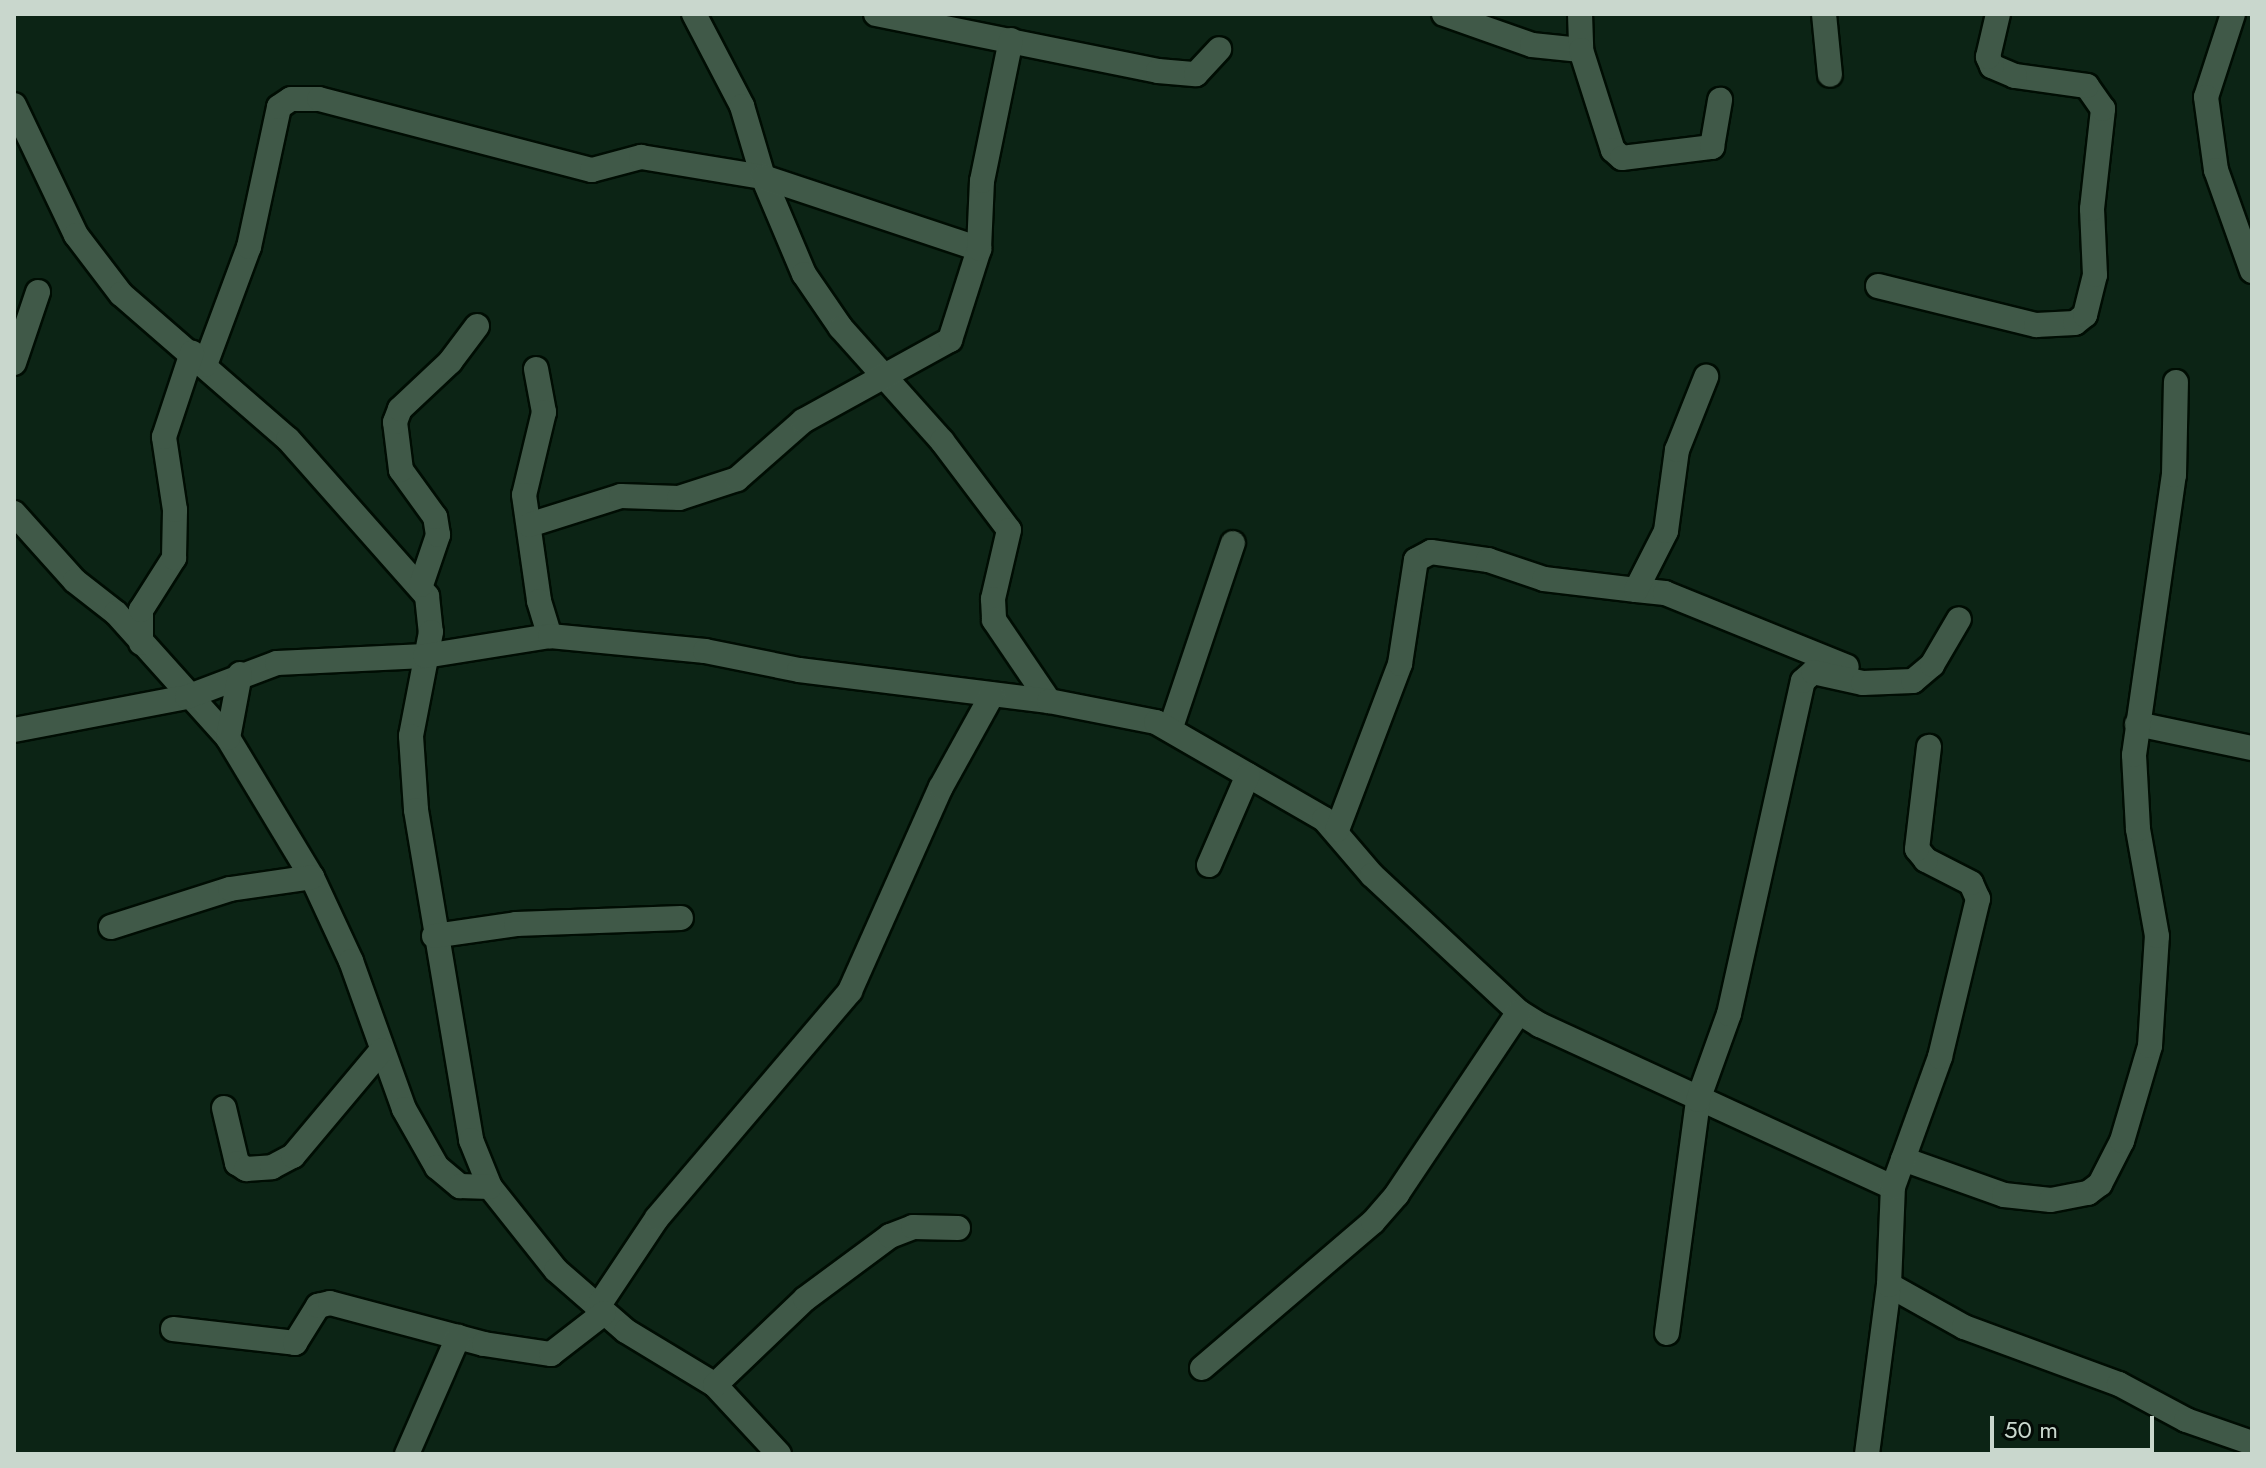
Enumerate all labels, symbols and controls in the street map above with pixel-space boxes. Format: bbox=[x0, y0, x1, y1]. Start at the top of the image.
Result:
scale bar bbox=[1994, 1400, 2158, 1450]
text: 50 m bbox=[2004, 1412, 2058, 1447]

